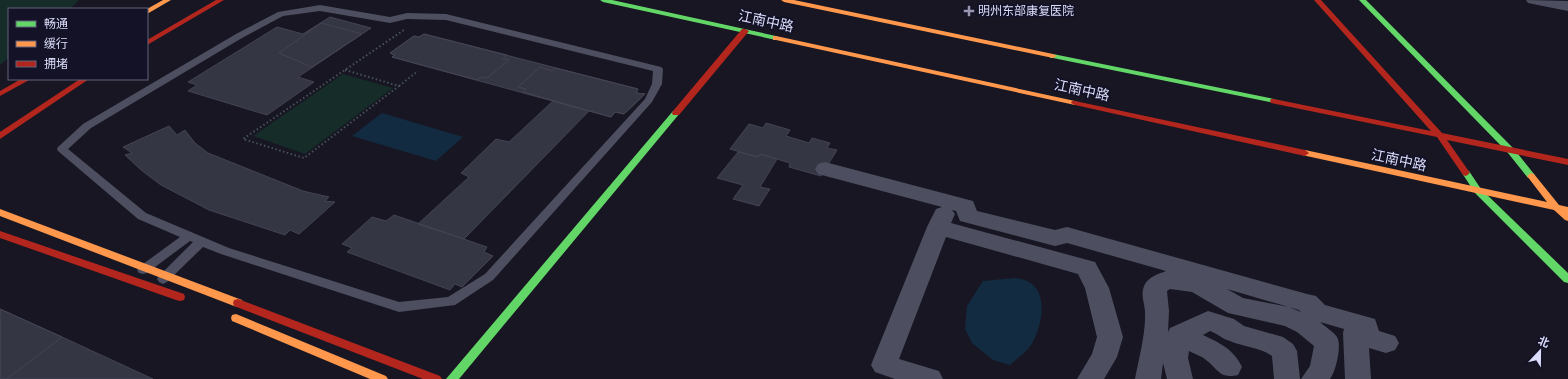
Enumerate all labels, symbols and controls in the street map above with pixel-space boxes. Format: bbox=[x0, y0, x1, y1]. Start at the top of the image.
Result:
place label: 明州东部康复医院 bbox=[978, 4, 1074, 18]
marker: 明州东部康复医院 bbox=[963, 5, 975, 17]
street label: 江南中路 bbox=[737, 7, 795, 35]
legend bbox=[8, 8, 148, 80]
text: 畅通 bbox=[44, 17, 68, 31]
text: 缓行 bbox=[44, 37, 68, 51]
text: 拥堵 bbox=[44, 57, 68, 71]
street label: 江南中路 bbox=[1053, 76, 1111, 104]
street label: 江南中路 bbox=[1370, 146, 1428, 174]
north arrow bbox=[1520, 331, 1560, 371]
text: 北 bbox=[1536, 334, 1551, 350]

